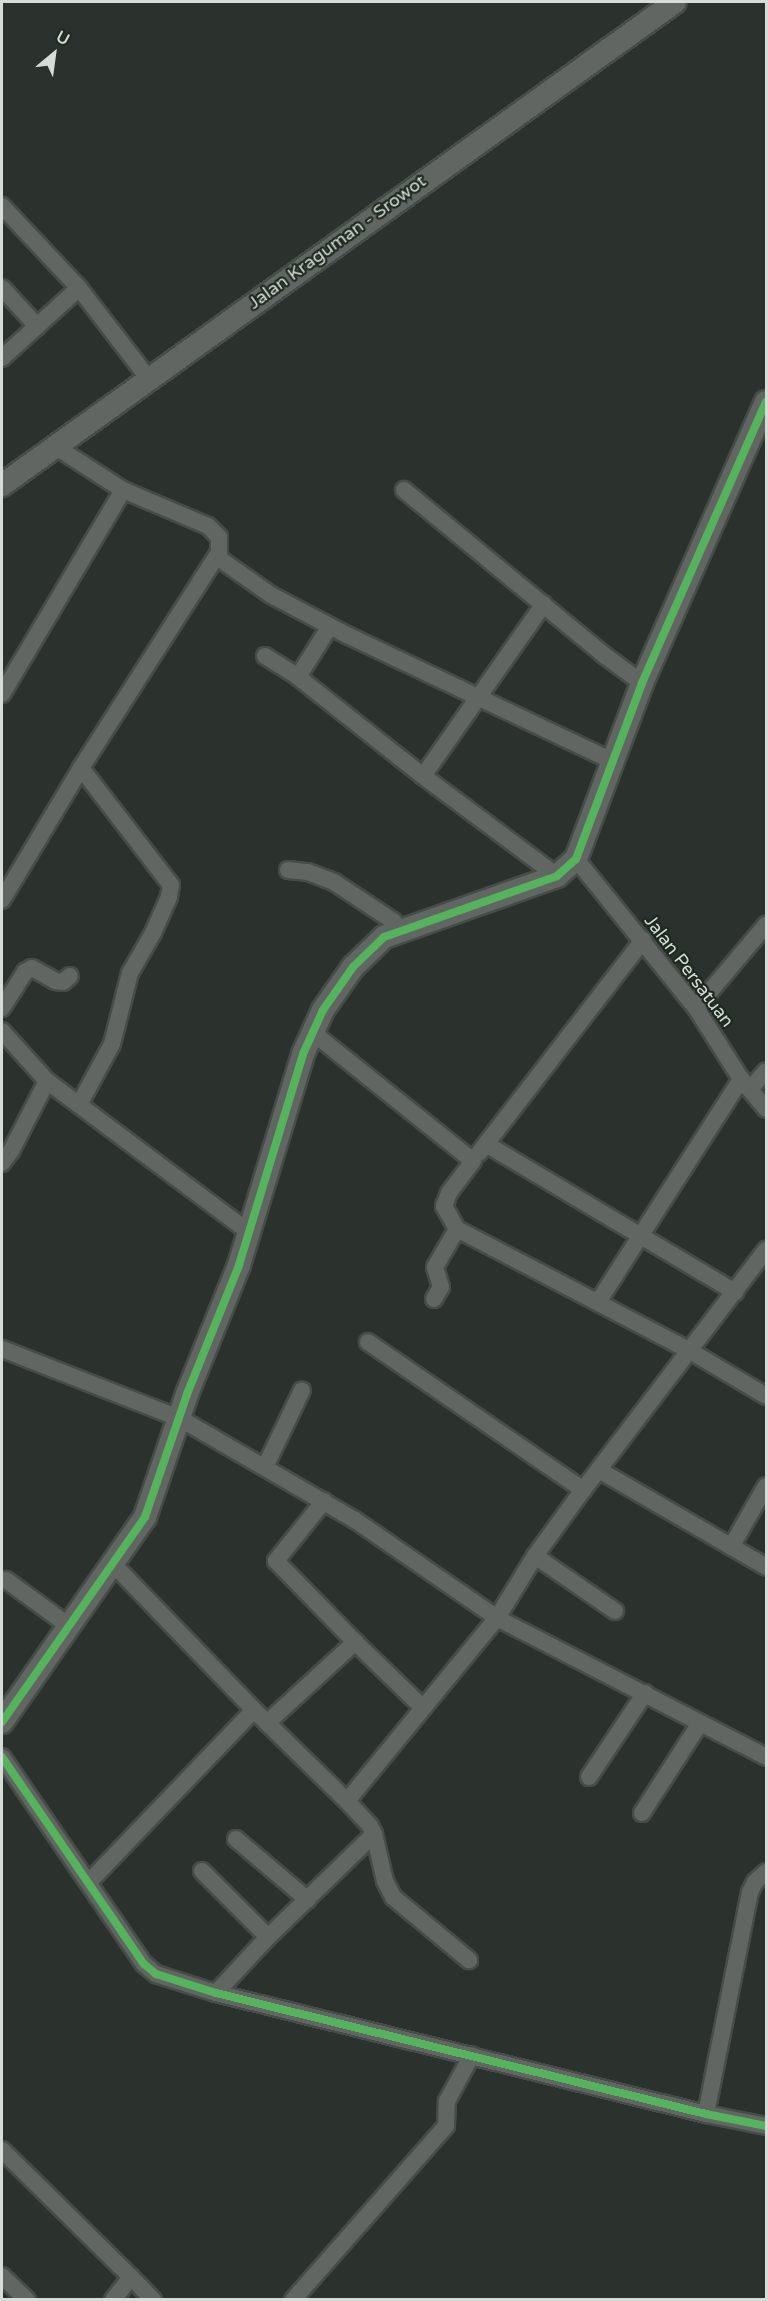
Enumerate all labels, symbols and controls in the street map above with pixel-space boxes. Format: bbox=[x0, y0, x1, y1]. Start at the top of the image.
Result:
north arrow bbox=[24, 24, 84, 84]
text: U bbox=[53, 27, 73, 50]
street label: Jalan Kraguman - Srowot bbox=[244, 170, 430, 314]
street label: Jalan Persatuan bbox=[640, 911, 738, 1031]

